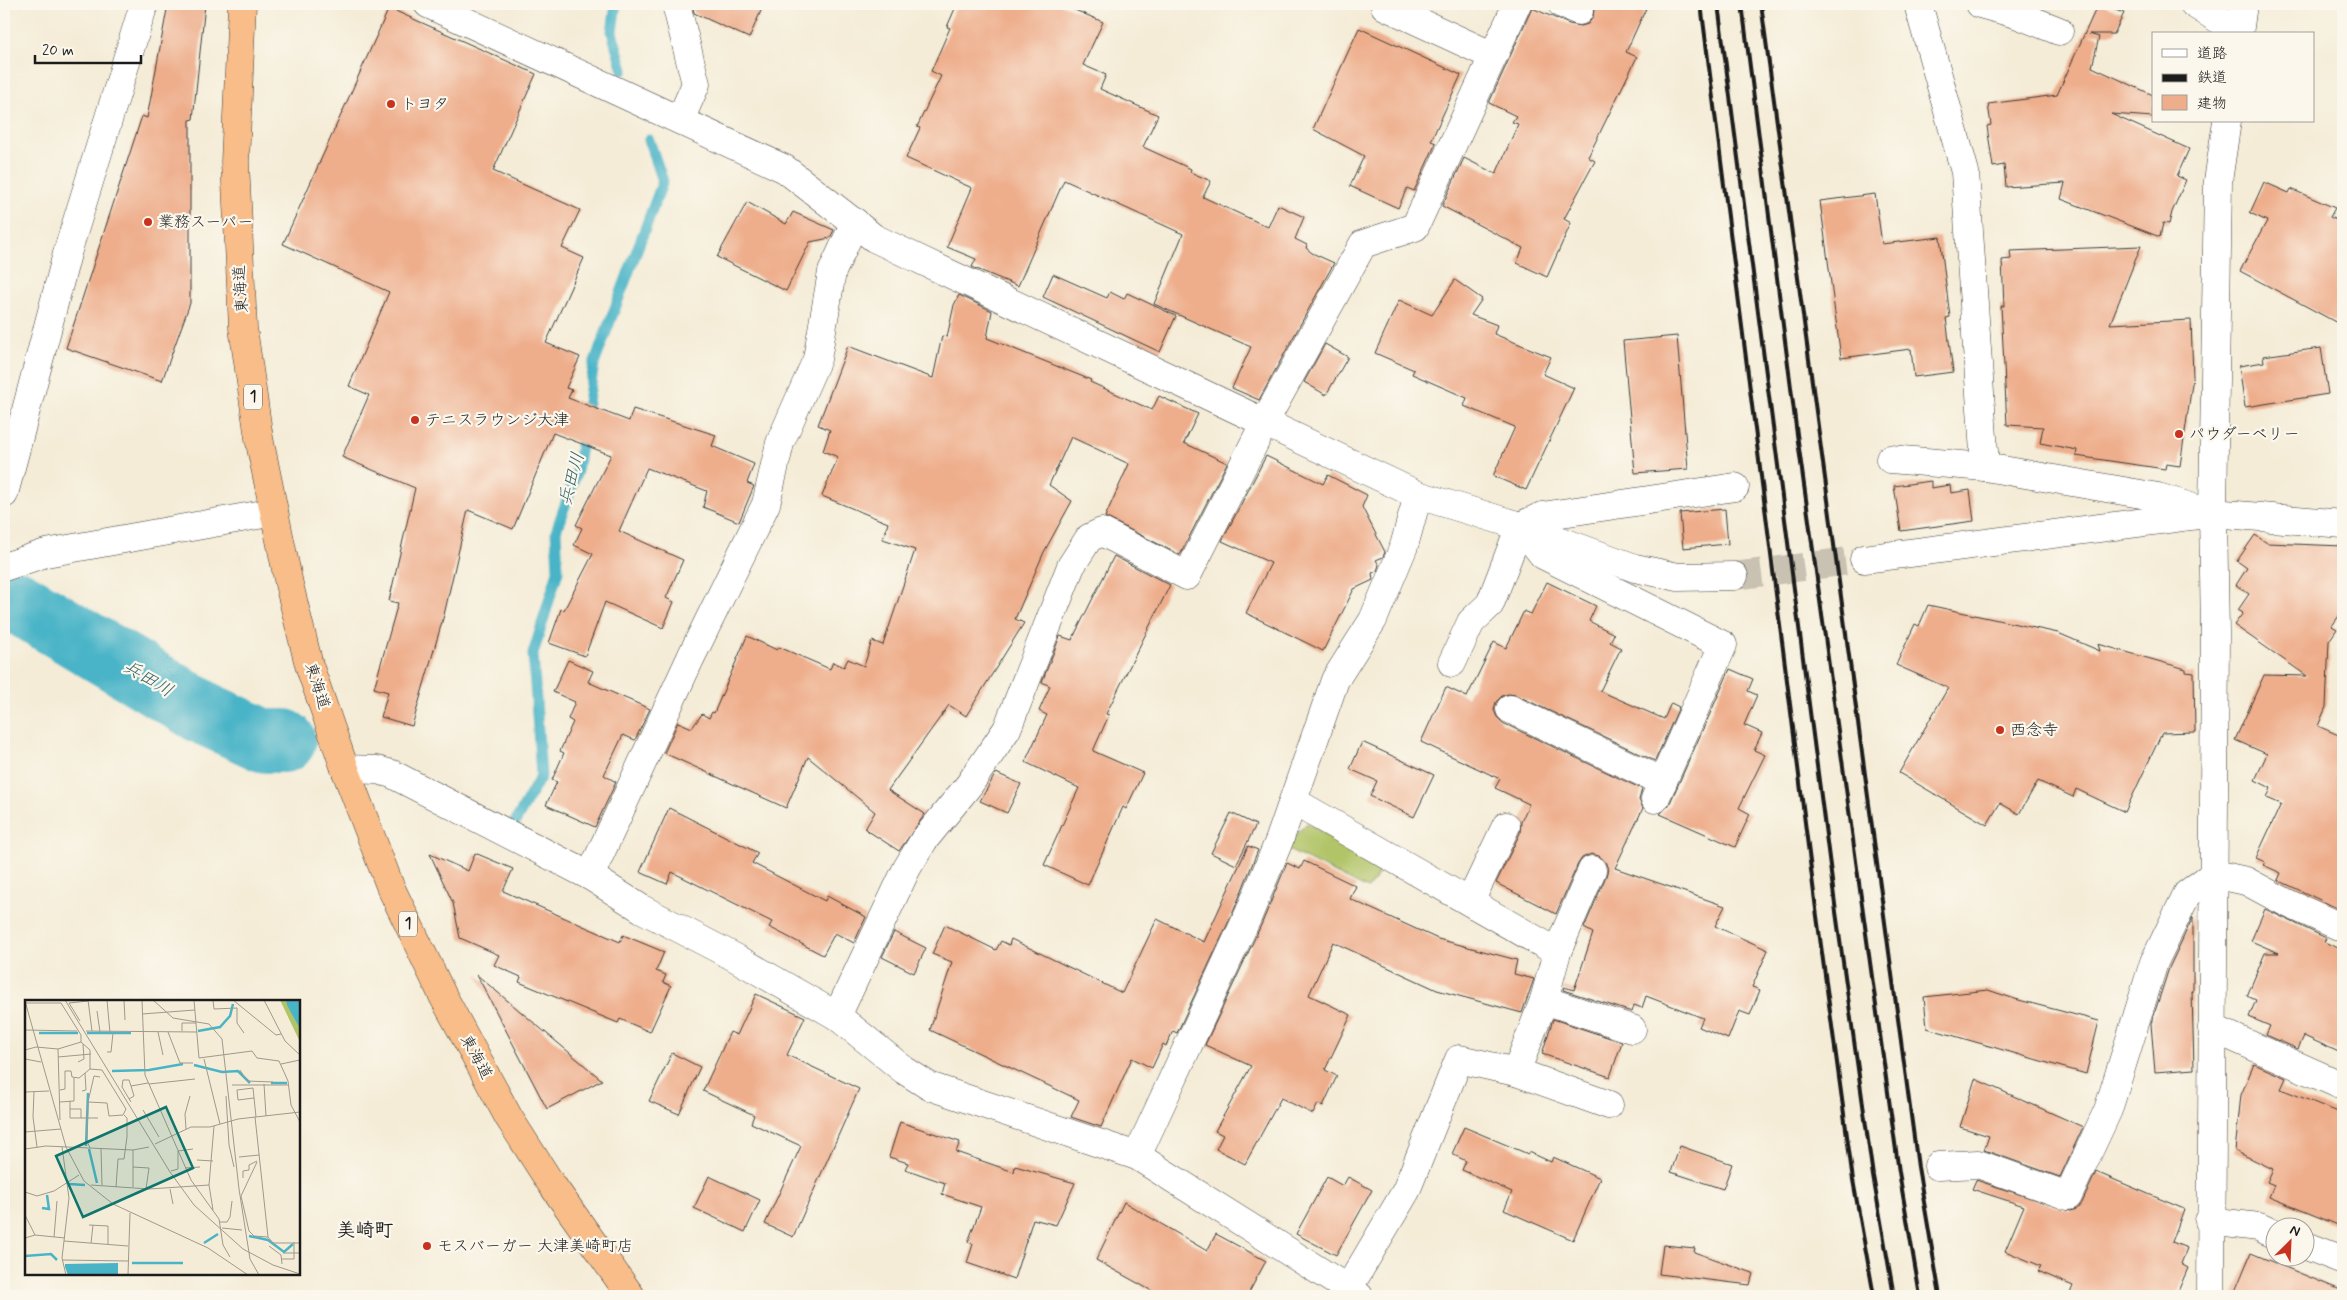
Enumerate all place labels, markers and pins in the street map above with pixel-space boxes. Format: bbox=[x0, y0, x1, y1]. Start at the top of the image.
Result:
place label: トヨタ bbox=[401, 94, 449, 115]
marker: トヨタ bbox=[385, 98, 397, 110]
place label: 業務スーパー bbox=[158, 212, 253, 233]
marker: 業務スーパー bbox=[142, 216, 154, 228]
place label: テニスラウンジ大津 bbox=[425, 410, 569, 431]
marker: テニスラウンジ大津 bbox=[409, 414, 421, 426]
place label: パウダーベリー bbox=[2189, 424, 2299, 445]
marker: パウダーベリー bbox=[2173, 428, 2185, 440]
place label: 西念寺 bbox=[2010, 720, 2058, 741]
marker: 西念寺 bbox=[1994, 724, 2006, 736]
place label: モスバーガー 大津美崎町店 bbox=[437, 1236, 633, 1257]
marker: モスバーガー 大津美崎町店 bbox=[421, 1240, 433, 1252]

